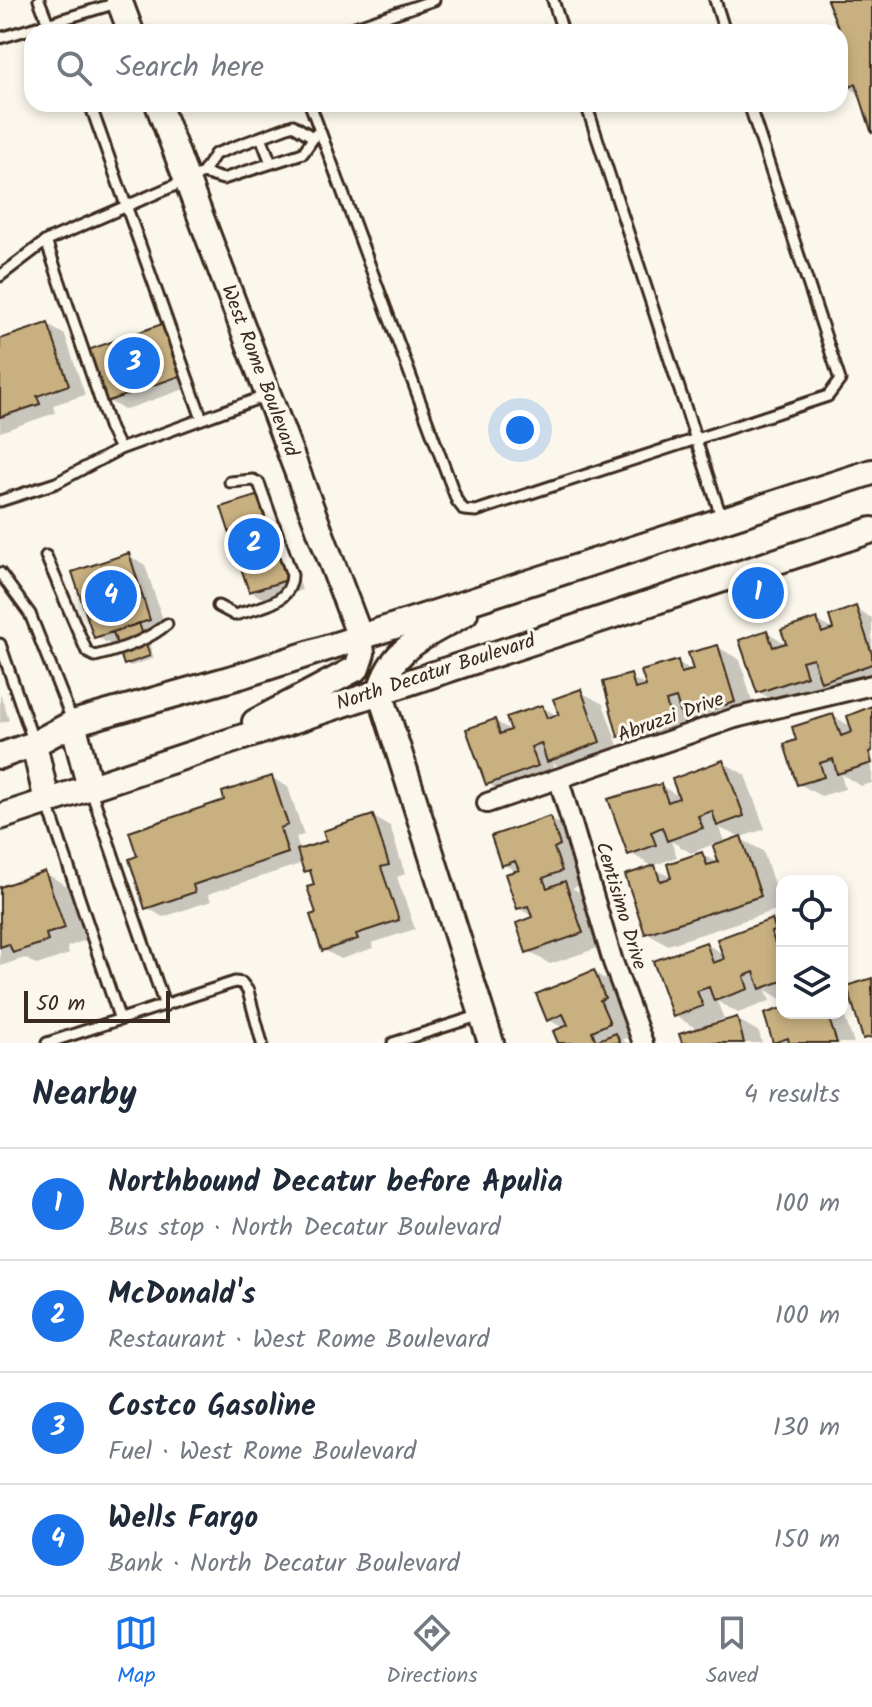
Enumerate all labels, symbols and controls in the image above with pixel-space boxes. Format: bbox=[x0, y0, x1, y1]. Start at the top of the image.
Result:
search box bbox=[24, 24, 848, 112]
text: Search here bbox=[116, 44, 264, 92]
icon: search bbox=[52, 46, 96, 90]
street label: West Rome Boulevard bbox=[211, 280, 307, 463]
pin: 3 bbox=[108, 333, 160, 393]
your location bbox=[500, 410, 540, 450]
pin: 2 bbox=[228, 514, 280, 574]
pin: 1 bbox=[732, 563, 784, 623]
pin: 4 bbox=[85, 566, 137, 626]
street label: North Decatur Boulevard bbox=[332, 625, 541, 720]
street label: Abruzzi Drive bbox=[613, 684, 729, 752]
street label: Centisimo Drive bbox=[585, 838, 655, 974]
map controls bbox=[776, 875, 848, 1019]
button: locate bbox=[776, 875, 848, 947]
button: layers bbox=[776, 947, 848, 1019]
scale bar bbox=[24, 987, 170, 1023]
text: 50 m bbox=[36, 987, 85, 1022]
text: Nearby bbox=[32, 1068, 137, 1122]
text: 4 results bbox=[744, 1074, 840, 1116]
text: Northbound Decatur before Apulia bbox=[108, 1159, 563, 1207]
text: 1 bbox=[54, 1183, 62, 1225]
text: 100 m bbox=[775, 1183, 840, 1225]
text: Bus stop · North Decatur Boulevard bbox=[108, 1207, 501, 1249]
text: McDonald's bbox=[108, 1271, 256, 1319]
text: 2 bbox=[50, 1295, 66, 1337]
text: 100 m bbox=[775, 1295, 840, 1337]
text: Restaurant · West Rome Boulevard bbox=[108, 1319, 490, 1361]
text: Costco Gasoline bbox=[108, 1383, 316, 1431]
text: 3 bbox=[51, 1407, 65, 1449]
text: 130 m bbox=[773, 1407, 840, 1449]
text: Fuel · West Rome Boulevard bbox=[108, 1431, 416, 1473]
text: Wells Fargo bbox=[108, 1495, 258, 1543]
text: 4 bbox=[51, 1519, 65, 1561]
text: 150 m bbox=[774, 1519, 840, 1561]
text: Bank · North Decatur Boulevard bbox=[108, 1543, 460, 1585]
tab: Map bbox=[114, 1611, 158, 1694]
tab: Directions bbox=[386, 1611, 478, 1694]
tab: Saved bbox=[706, 1611, 758, 1694]

